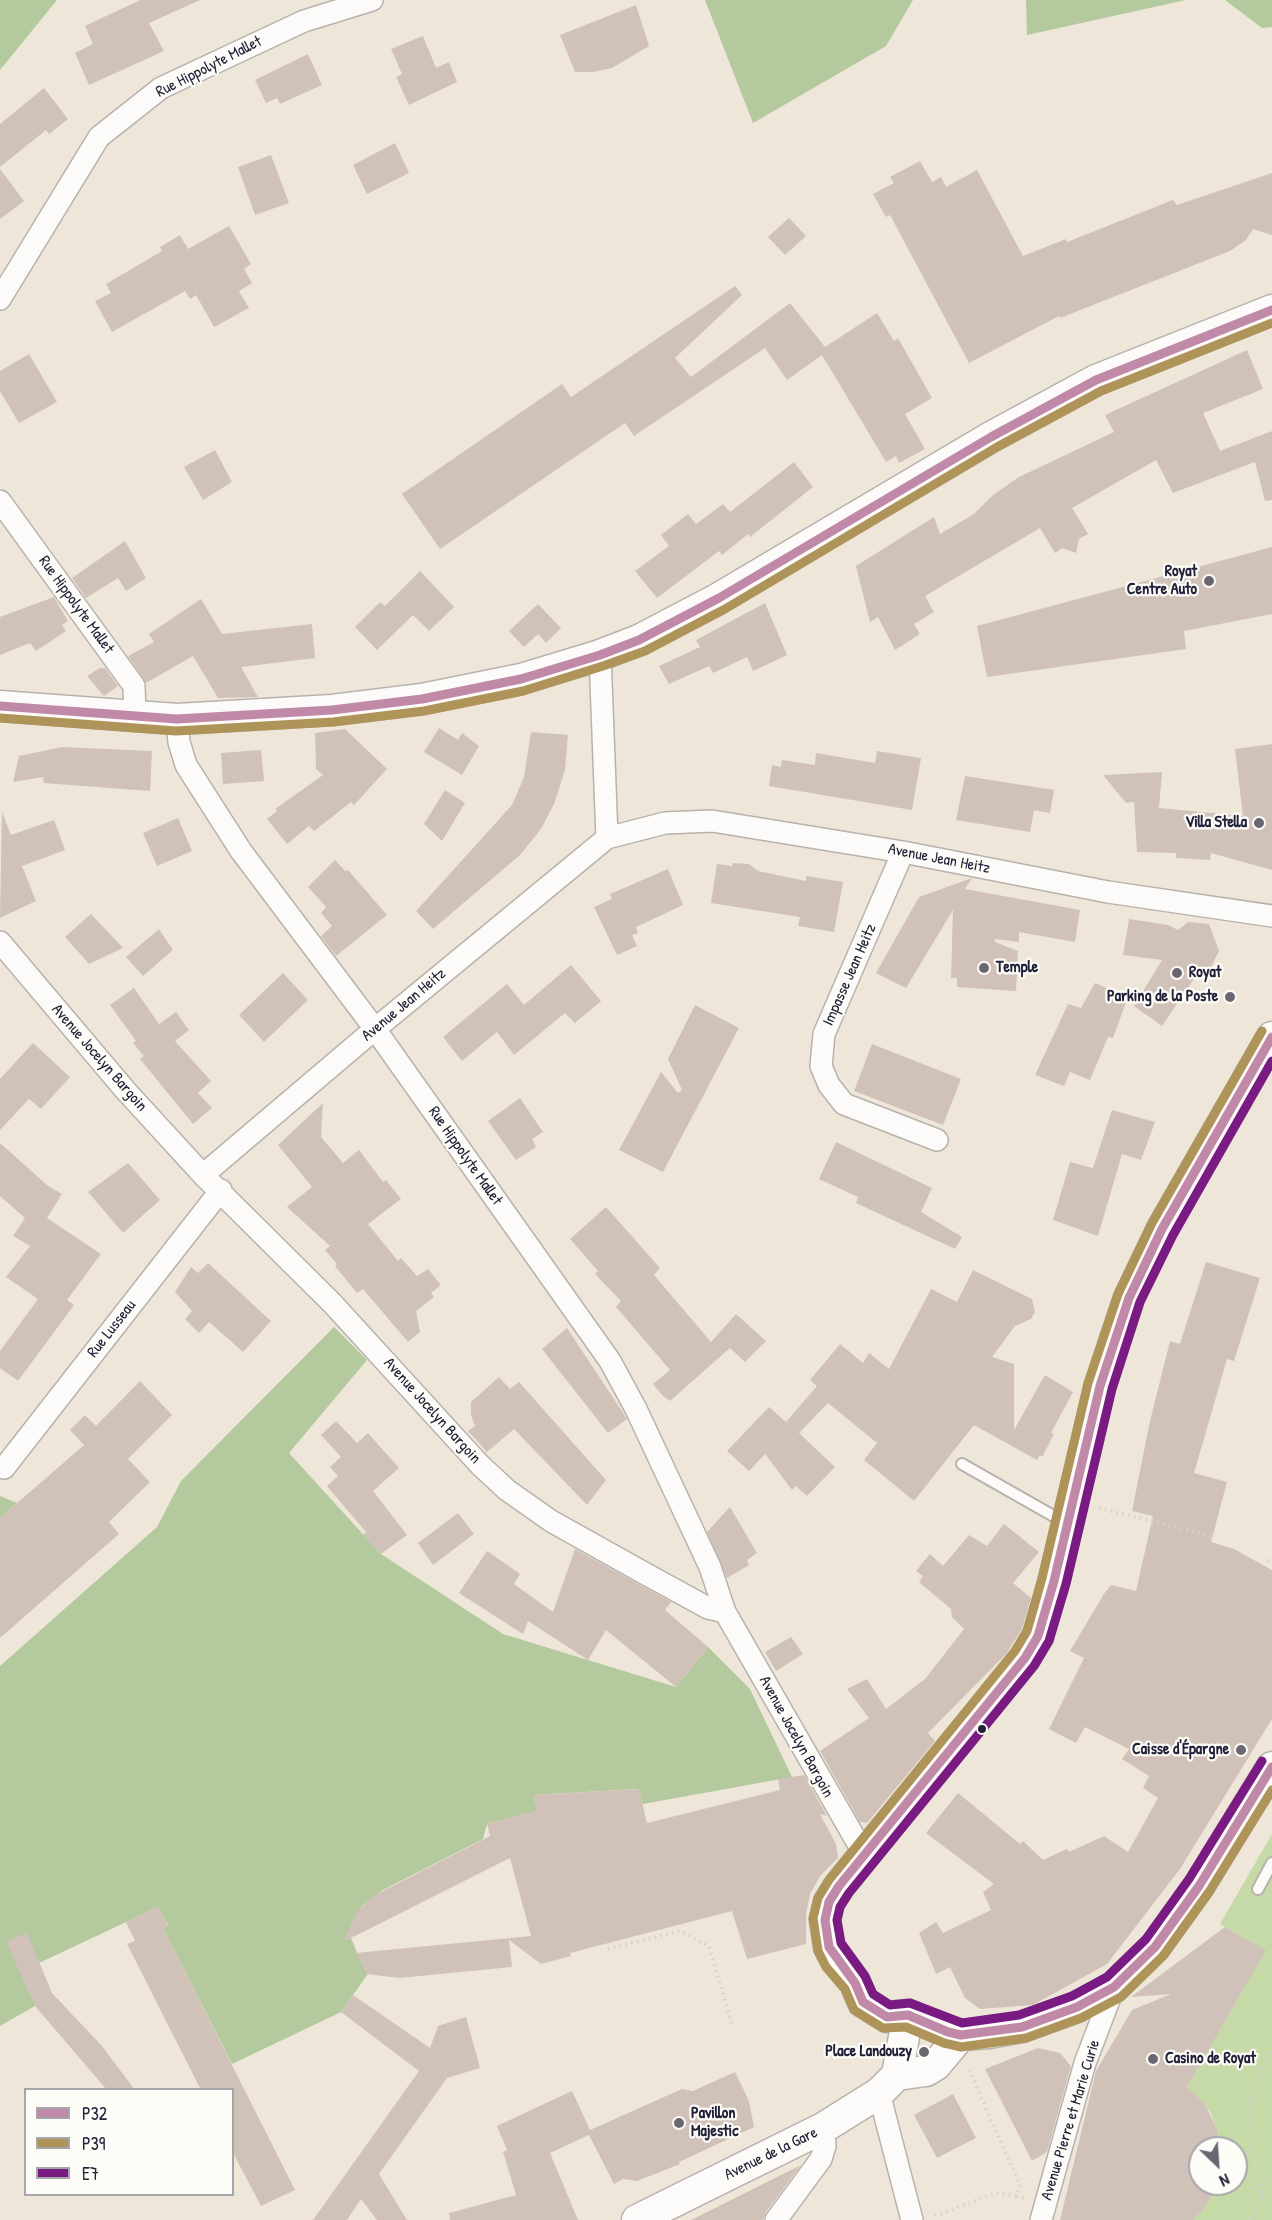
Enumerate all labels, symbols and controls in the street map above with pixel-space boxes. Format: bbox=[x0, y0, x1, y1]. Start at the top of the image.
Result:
street label: Rue Hippolyte Mallet bbox=[153, 32, 265, 102]
street label: Rue Hippolyte Mallet bbox=[34, 552, 118, 658]
place label: Royat Centre Auto bbox=[1127, 562, 1197, 600]
marker: Royat Centre Auto bbox=[1202, 574, 1216, 588]
place label: Villa Stella bbox=[1185, 813, 1247, 833]
marker: Villa Stella bbox=[1252, 816, 1266, 830]
street label: Avenue Jean Heitz bbox=[886, 840, 992, 878]
street label: Impasse Jean Heitz bbox=[819, 921, 881, 1029]
place label: Temple bbox=[996, 958, 1038, 978]
marker: Temple bbox=[977, 961, 991, 975]
place label: Royat bbox=[1189, 963, 1221, 983]
street label: Avenue Jean Heitz bbox=[358, 964, 450, 1046]
marker: Royat bbox=[1170, 966, 1184, 980]
place label: Parking de la Poste bbox=[1107, 987, 1218, 1007]
marker: Parking de la Poste bbox=[1223, 990, 1237, 1004]
street label: Avenue Jocelyn Bargoin bbox=[47, 1000, 151, 1116]
street label: Rue Hippolyte Mallet bbox=[424, 1103, 506, 1209]
street label: Rue Lusseau bbox=[84, 1297, 140, 1361]
street label: Avenue Jocelyn Bargoin bbox=[379, 1354, 485, 1468]
street label: Avenue Jocelyn Bargoin bbox=[755, 1673, 837, 1801]
unlabelled marker bbox=[976, 1723, 988, 1735]
place label: Caisse d'Épargne bbox=[1132, 1740, 1229, 1760]
marker: Caisse d'Épargne bbox=[1234, 1743, 1248, 1757]
street label: Avenue Pierre et Marie Curie bbox=[1037, 2037, 1105, 2203]
place label: Place Landouzy bbox=[825, 2042, 912, 2062]
marker: Place Landouzy bbox=[917, 2045, 931, 2059]
place label: Casino de Royat bbox=[1165, 2049, 1256, 2069]
marker: Casino de Royat bbox=[1146, 2052, 1160, 2066]
legend bbox=[24, 2088, 234, 2196]
text: P32 bbox=[82, 2101, 107, 2126]
place label: Pavillon Majestic bbox=[691, 2104, 738, 2142]
marker: Pavillon Majestic bbox=[672, 2116, 686, 2130]
street label: Avenue de la Gare bbox=[721, 2123, 821, 2185]
text: P39 bbox=[82, 2131, 105, 2156]
north arrow bbox=[1188, 2136, 1248, 2196]
text: E7 bbox=[82, 2161, 99, 2186]
text: N bbox=[1216, 2169, 1233, 2192]

